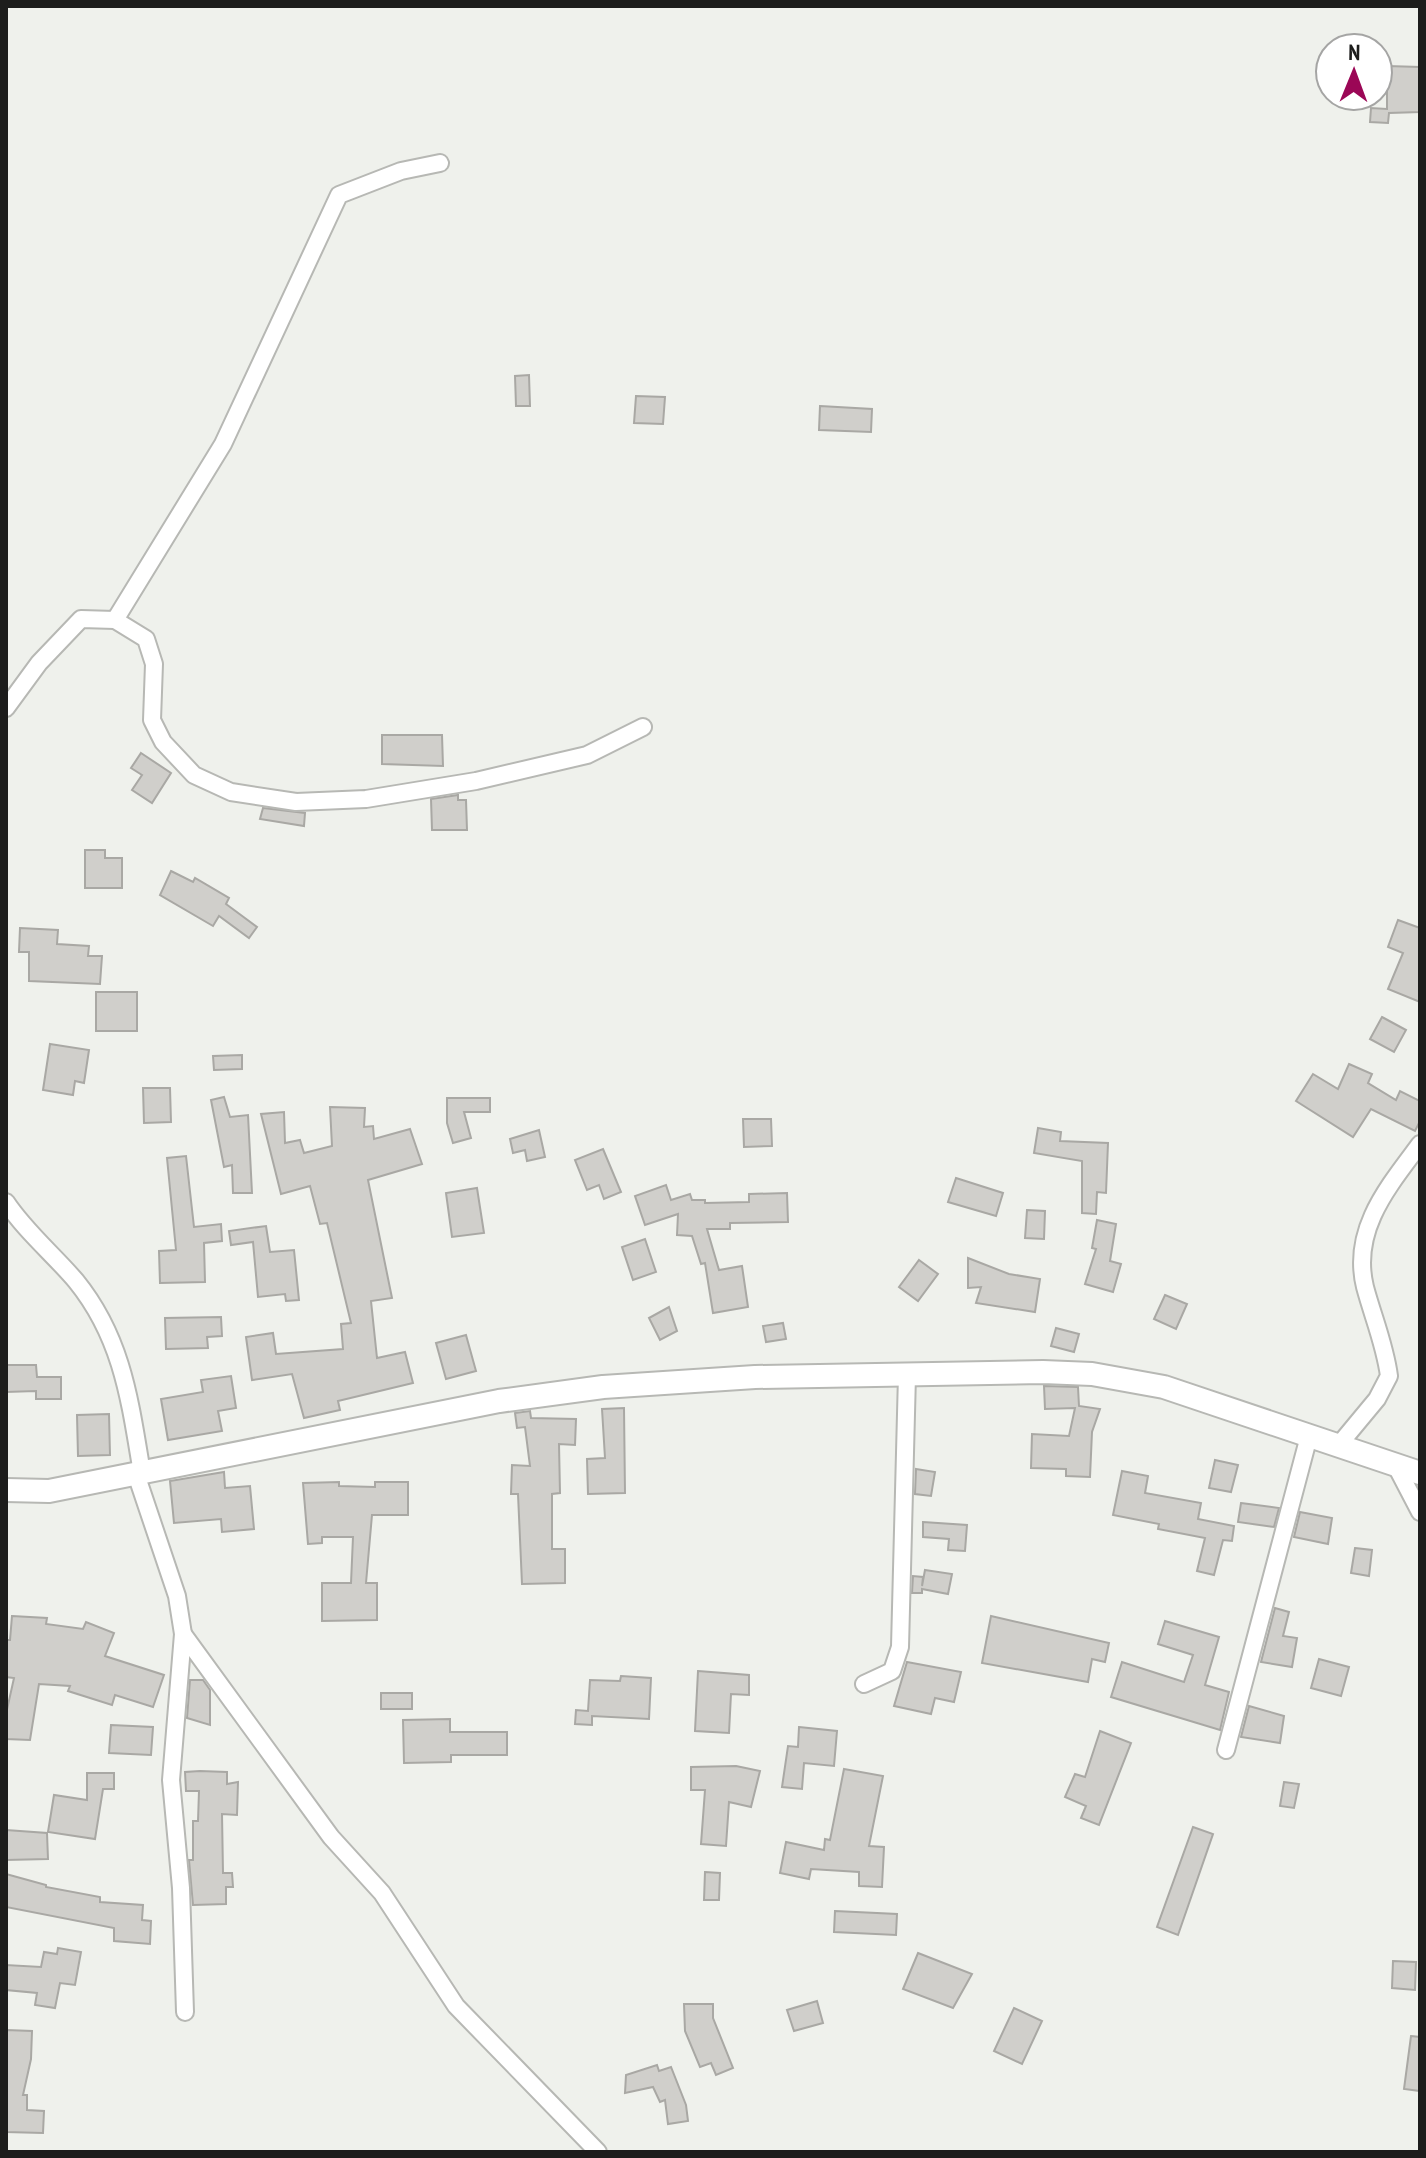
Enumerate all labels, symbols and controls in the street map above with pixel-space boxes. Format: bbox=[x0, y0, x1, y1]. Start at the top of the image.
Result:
north arrow bbox=[1314, 32, 1394, 112]
text: N bbox=[1348, 38, 1361, 66]

